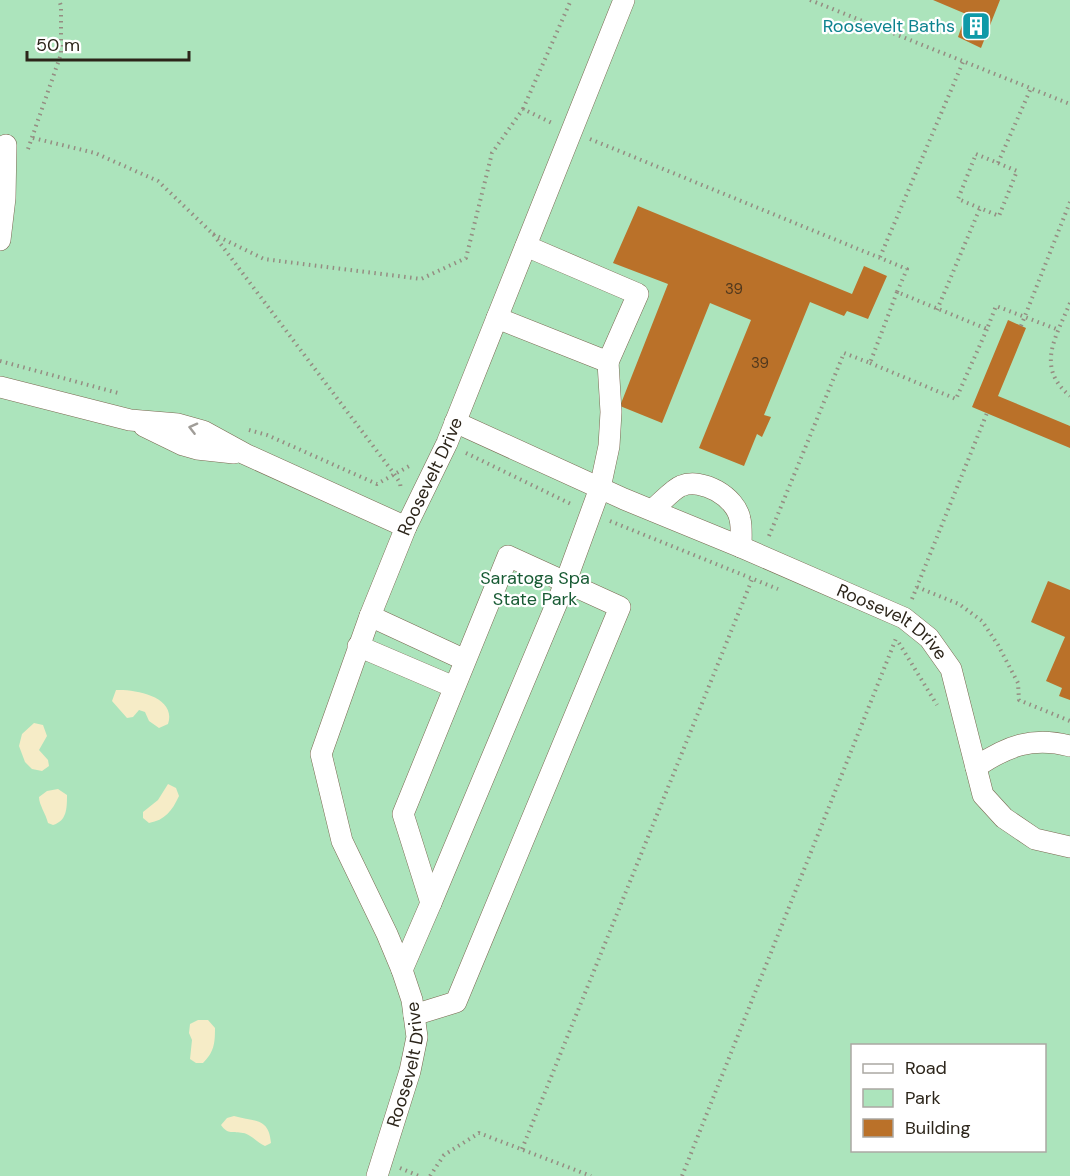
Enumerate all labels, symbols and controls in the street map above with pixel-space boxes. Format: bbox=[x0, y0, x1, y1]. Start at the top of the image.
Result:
building icon: Roosevelt Baths bbox=[960, 10, 992, 42]
place label: Roosevelt Baths bbox=[823, 14, 955, 38]
scale bar bbox=[27, 24, 189, 62]
text: 50 m bbox=[36, 33, 80, 57]
house number: 39 bbox=[725, 279, 743, 299]
house number: 39 bbox=[751, 353, 769, 373]
street label: Roosevelt Drive bbox=[392, 414, 468, 539]
one-way arrow bbox=[188, 423, 199, 435]
park label: Saratoga Spa State Park bbox=[480, 566, 590, 611]
street label: Roosevelt Drive bbox=[833, 578, 953, 665]
street label: Roosevelt Drive bbox=[381, 1000, 430, 1130]
legend bbox=[851, 1044, 1046, 1152]
text: Road bbox=[905, 1056, 947, 1080]
text: Park bbox=[905, 1086, 941, 1110]
text: Building bbox=[905, 1116, 970, 1140]

